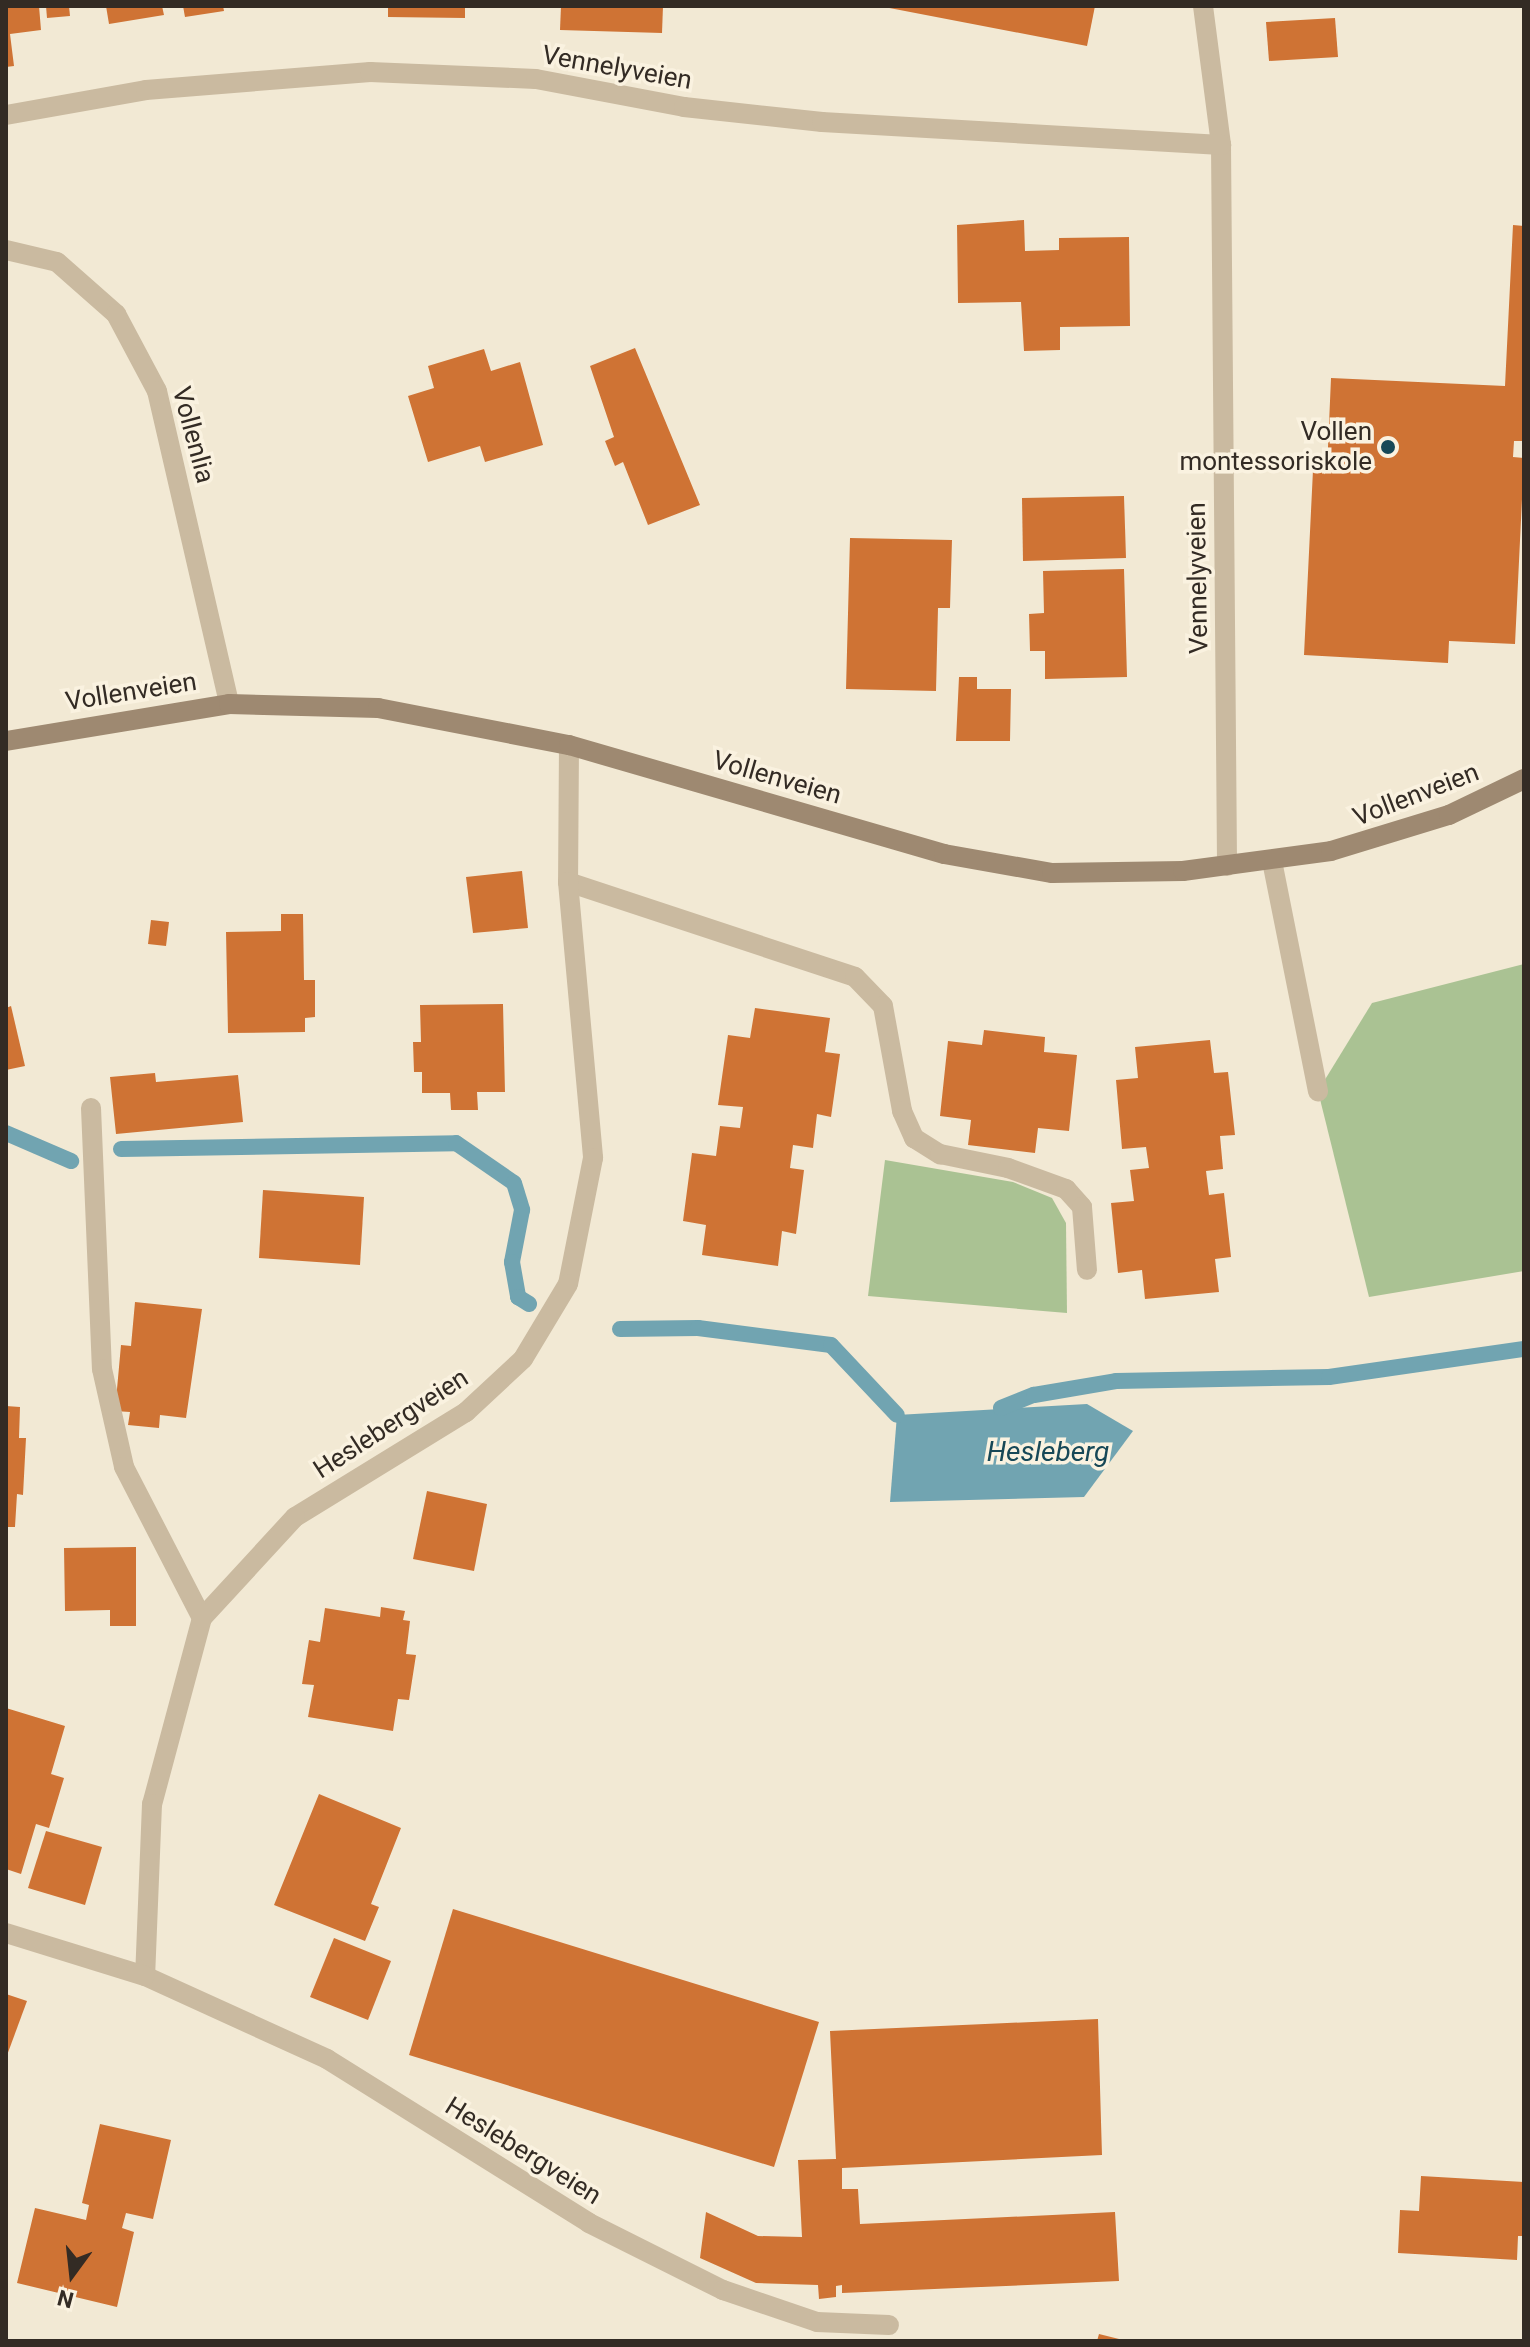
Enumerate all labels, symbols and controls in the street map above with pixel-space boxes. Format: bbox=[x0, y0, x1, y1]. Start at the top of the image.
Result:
street label: Vennelyveien bbox=[540, 39, 694, 97]
street label: Vollenlia bbox=[165, 383, 221, 487]
place label: Vollen montessoriskole bbox=[1179, 416, 1372, 478]
marker: Vollen montessoriskole bbox=[1379, 438, 1397, 456]
street label: Vennelyveien bbox=[1181, 502, 1215, 654]
street label: Vollenveien bbox=[63, 666, 199, 718]
street label: Vollenveien bbox=[709, 745, 845, 811]
street label: Vollenveien bbox=[1349, 757, 1483, 833]
street label: Heslebergveien bbox=[308, 1362, 474, 1486]
water label: Hesleberg bbox=[987, 1435, 1109, 1469]
street label: Heslebergveien bbox=[439, 2091, 607, 2211]
north arrow bbox=[32, 2235, 112, 2315]
text: N bbox=[55, 2285, 76, 2313]

